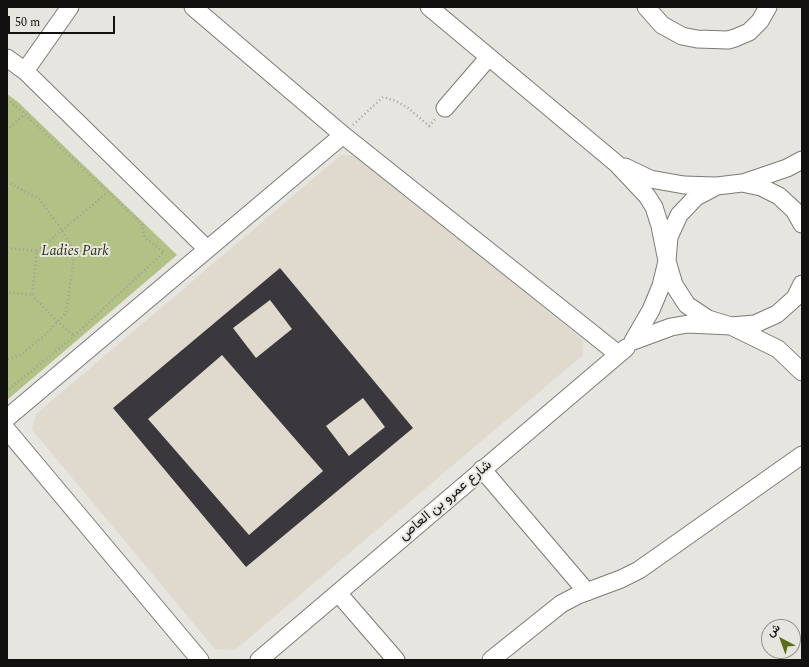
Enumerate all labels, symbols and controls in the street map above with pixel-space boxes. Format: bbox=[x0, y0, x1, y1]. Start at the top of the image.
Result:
scale bar bbox=[10, 8, 117, 34]
text: 50 m bbox=[15, 13, 40, 32]
park label: Ladies Park bbox=[41, 244, 109, 260]
street label: شارع عمرو بن العاص bbox=[396, 457, 496, 545]
north arrow bbox=[761, 619, 801, 659]
text: ش bbox=[763, 620, 784, 641]

